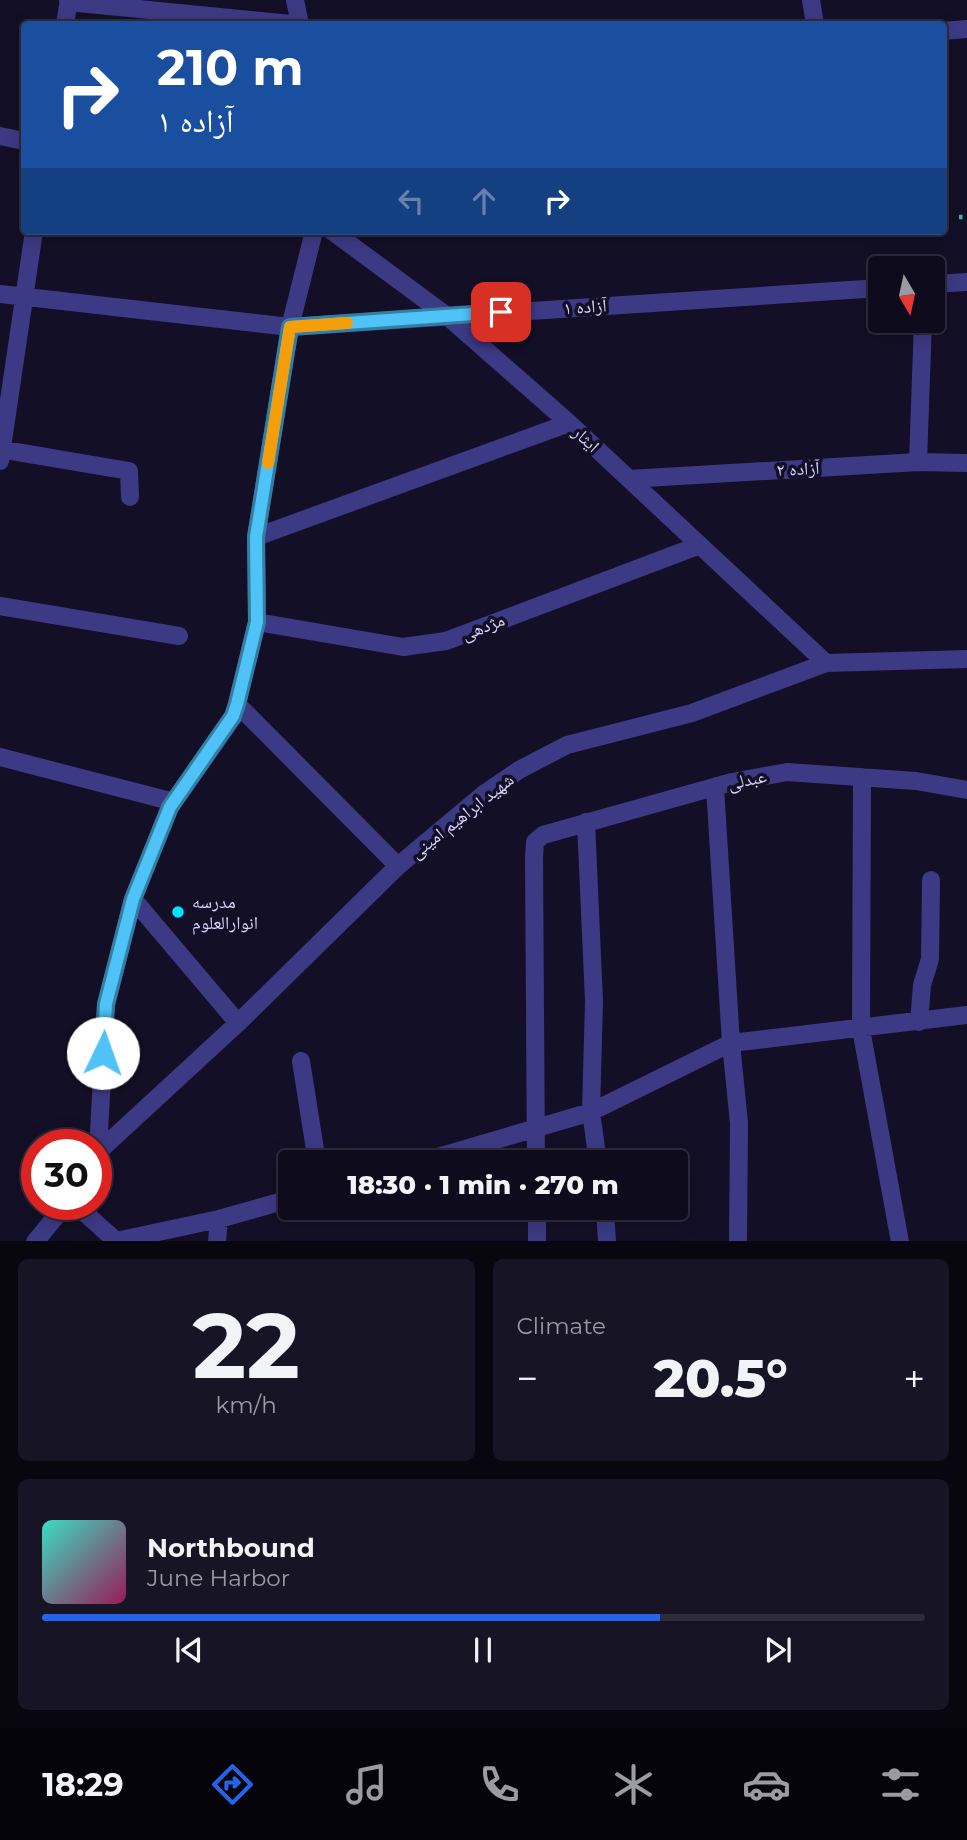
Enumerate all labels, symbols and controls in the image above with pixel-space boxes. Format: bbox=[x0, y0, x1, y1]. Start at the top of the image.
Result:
text: 210 m bbox=[157, 38, 304, 97]
icon: right bbox=[42, 49, 133, 140]
text: آزاده ۱ bbox=[157, 101, 234, 140]
icon: left bbox=[392, 182, 430, 220]
icon: ahead bbox=[465, 182, 503, 220]
icon: right bbox=[538, 182, 576, 220]
north arrow bbox=[868, 256, 945, 332]
map controls bbox=[868, 256, 945, 333]
pin bbox=[471, 282, 531, 342]
icon: arrive bbox=[482, 293, 520, 331]
street label: آزاده ۱ bbox=[563, 294, 608, 319]
street label: ایثار bbox=[567, 421, 604, 457]
street label: آزاده ۲ bbox=[776, 457, 821, 481]
street label: مژدهی bbox=[458, 609, 508, 645]
street label: عبدلی bbox=[726, 765, 768, 795]
street label: شهید ابراهیم امینی bbox=[406, 769, 519, 864]
place label: مدرسه انوارالعلوم bbox=[192, 891, 258, 935]
marker: مدرسه انوارالعلوم bbox=[170, 904, 186, 920]
position arrow bbox=[66, 1016, 140, 1090]
speed limit sign: 30 bbox=[21, 1129, 112, 1220]
text: 18:30 · 1 min · 270 m bbox=[347, 1169, 619, 1201]
text: 22 bbox=[193, 1290, 300, 1401]
text: Climate bbox=[517, 1312, 606, 1340]
text: 20.5° bbox=[654, 1347, 788, 1410]
text: − bbox=[517, 1355, 538, 1402]
text: + bbox=[903, 1355, 925, 1402]
text: km/h bbox=[216, 1391, 277, 1419]
text: Northbound bbox=[147, 1532, 315, 1564]
text: June Harbor bbox=[147, 1564, 290, 1592]
icon: previous bbox=[170, 1631, 208, 1669]
icon: pause bbox=[464, 1631, 502, 1669]
icon: next bbox=[759, 1631, 797, 1669]
icon: directions bbox=[208, 1760, 257, 1809]
icon: music bbox=[342, 1760, 391, 1809]
icon: phone bbox=[475, 1760, 524, 1809]
icon: climate bbox=[609, 1760, 658, 1809]
icon: car bbox=[742, 1760, 791, 1809]
icon: filters bbox=[876, 1760, 925, 1809]
text: 18:29 bbox=[42, 1765, 124, 1804]

